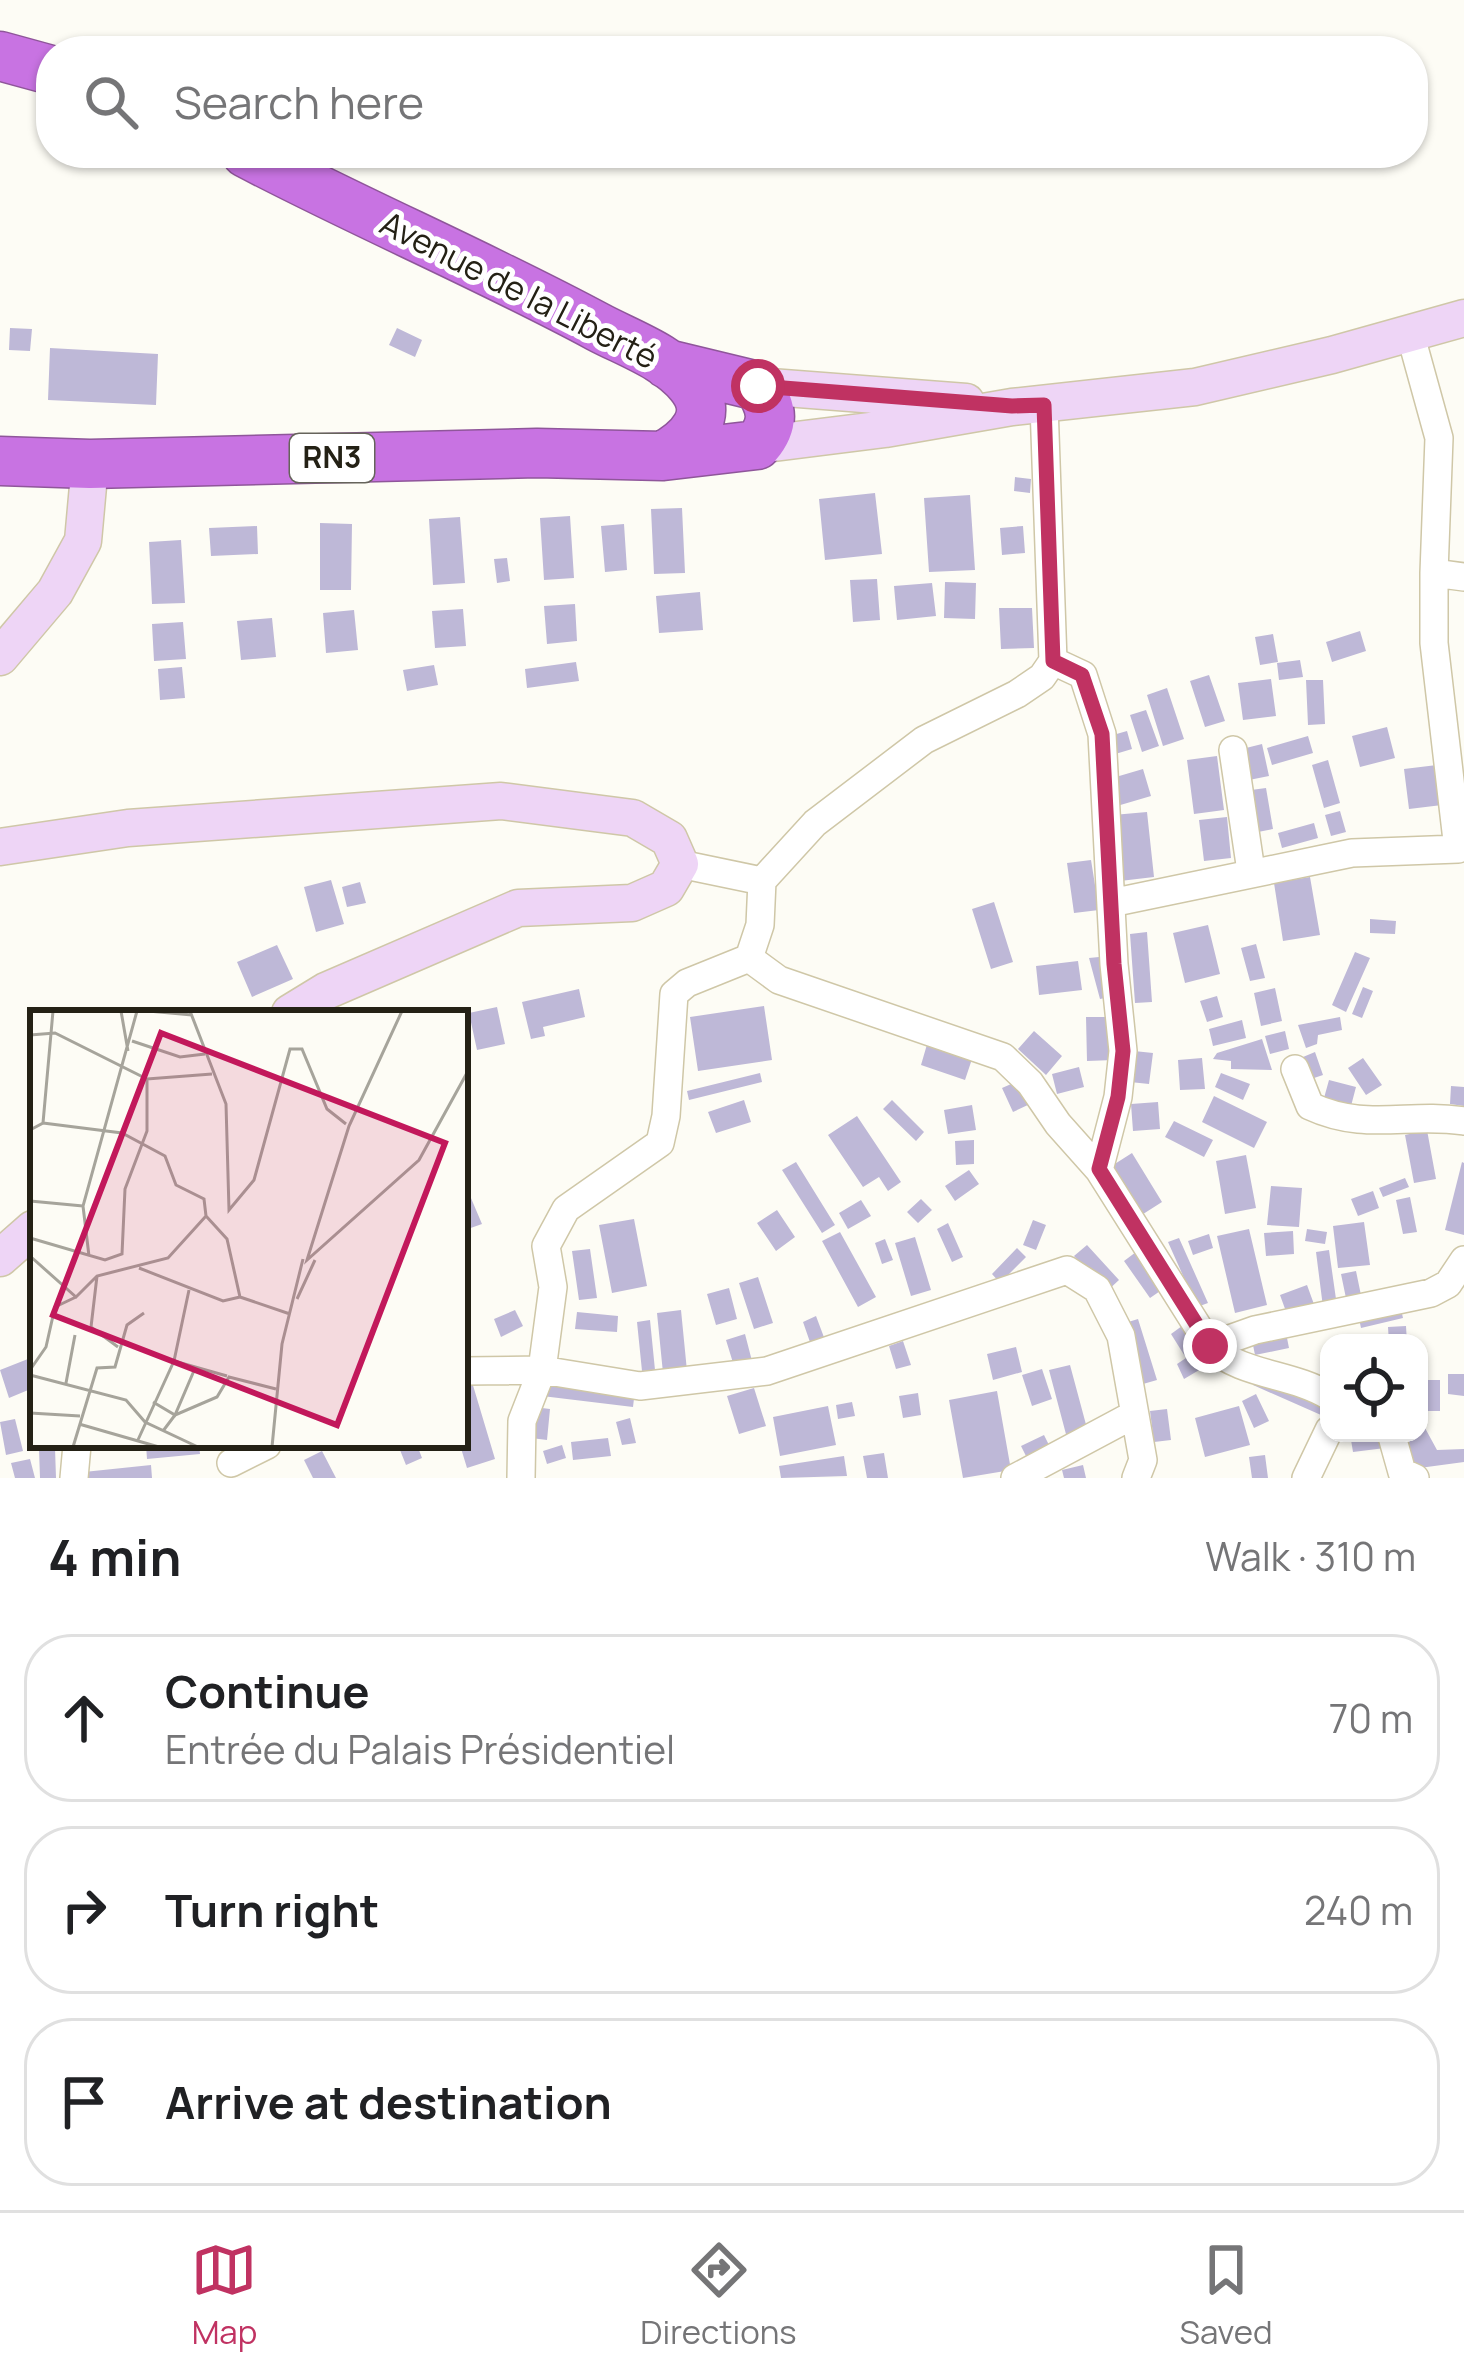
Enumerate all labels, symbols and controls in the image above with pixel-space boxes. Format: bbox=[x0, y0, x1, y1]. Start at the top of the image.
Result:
search box bbox=[36, 36, 1428, 168]
icon: search bbox=[78, 69, 144, 135]
text: Search here bbox=[174, 71, 424, 133]
street label: Avenue de la Liberté bbox=[373, 200, 666, 379]
route start bbox=[731, 359, 785, 413]
road number: RN3 bbox=[290, 434, 374, 482]
inset map bbox=[30, 1010, 468, 1448]
route end bbox=[1183, 1319, 1237, 1373]
map controls bbox=[1320, 1334, 1428, 1442]
button: locate bbox=[1320, 1334, 1428, 1442]
text: 4 min bbox=[48, 1522, 181, 1591]
text: Walk · 310 m bbox=[1205, 1529, 1416, 1583]
text: Continue bbox=[165, 1660, 370, 1722]
icon: ahead bbox=[51, 1685, 117, 1751]
text: 70 m bbox=[1329, 1691, 1413, 1745]
text: Entrée du Palais Présidentiel bbox=[165, 1722, 675, 1776]
icon: right bbox=[51, 1877, 117, 1943]
text: Turn right bbox=[165, 1879, 379, 1941]
text: 240 m bbox=[1304, 1883, 1413, 1937]
icon: arrive bbox=[51, 2069, 117, 2135]
text: Arrive at destination bbox=[165, 2071, 612, 2133]
tab: Map bbox=[191, 2237, 257, 2354]
tab: Directions bbox=[640, 2237, 797, 2354]
tab: Saved bbox=[1180, 2237, 1273, 2354]

